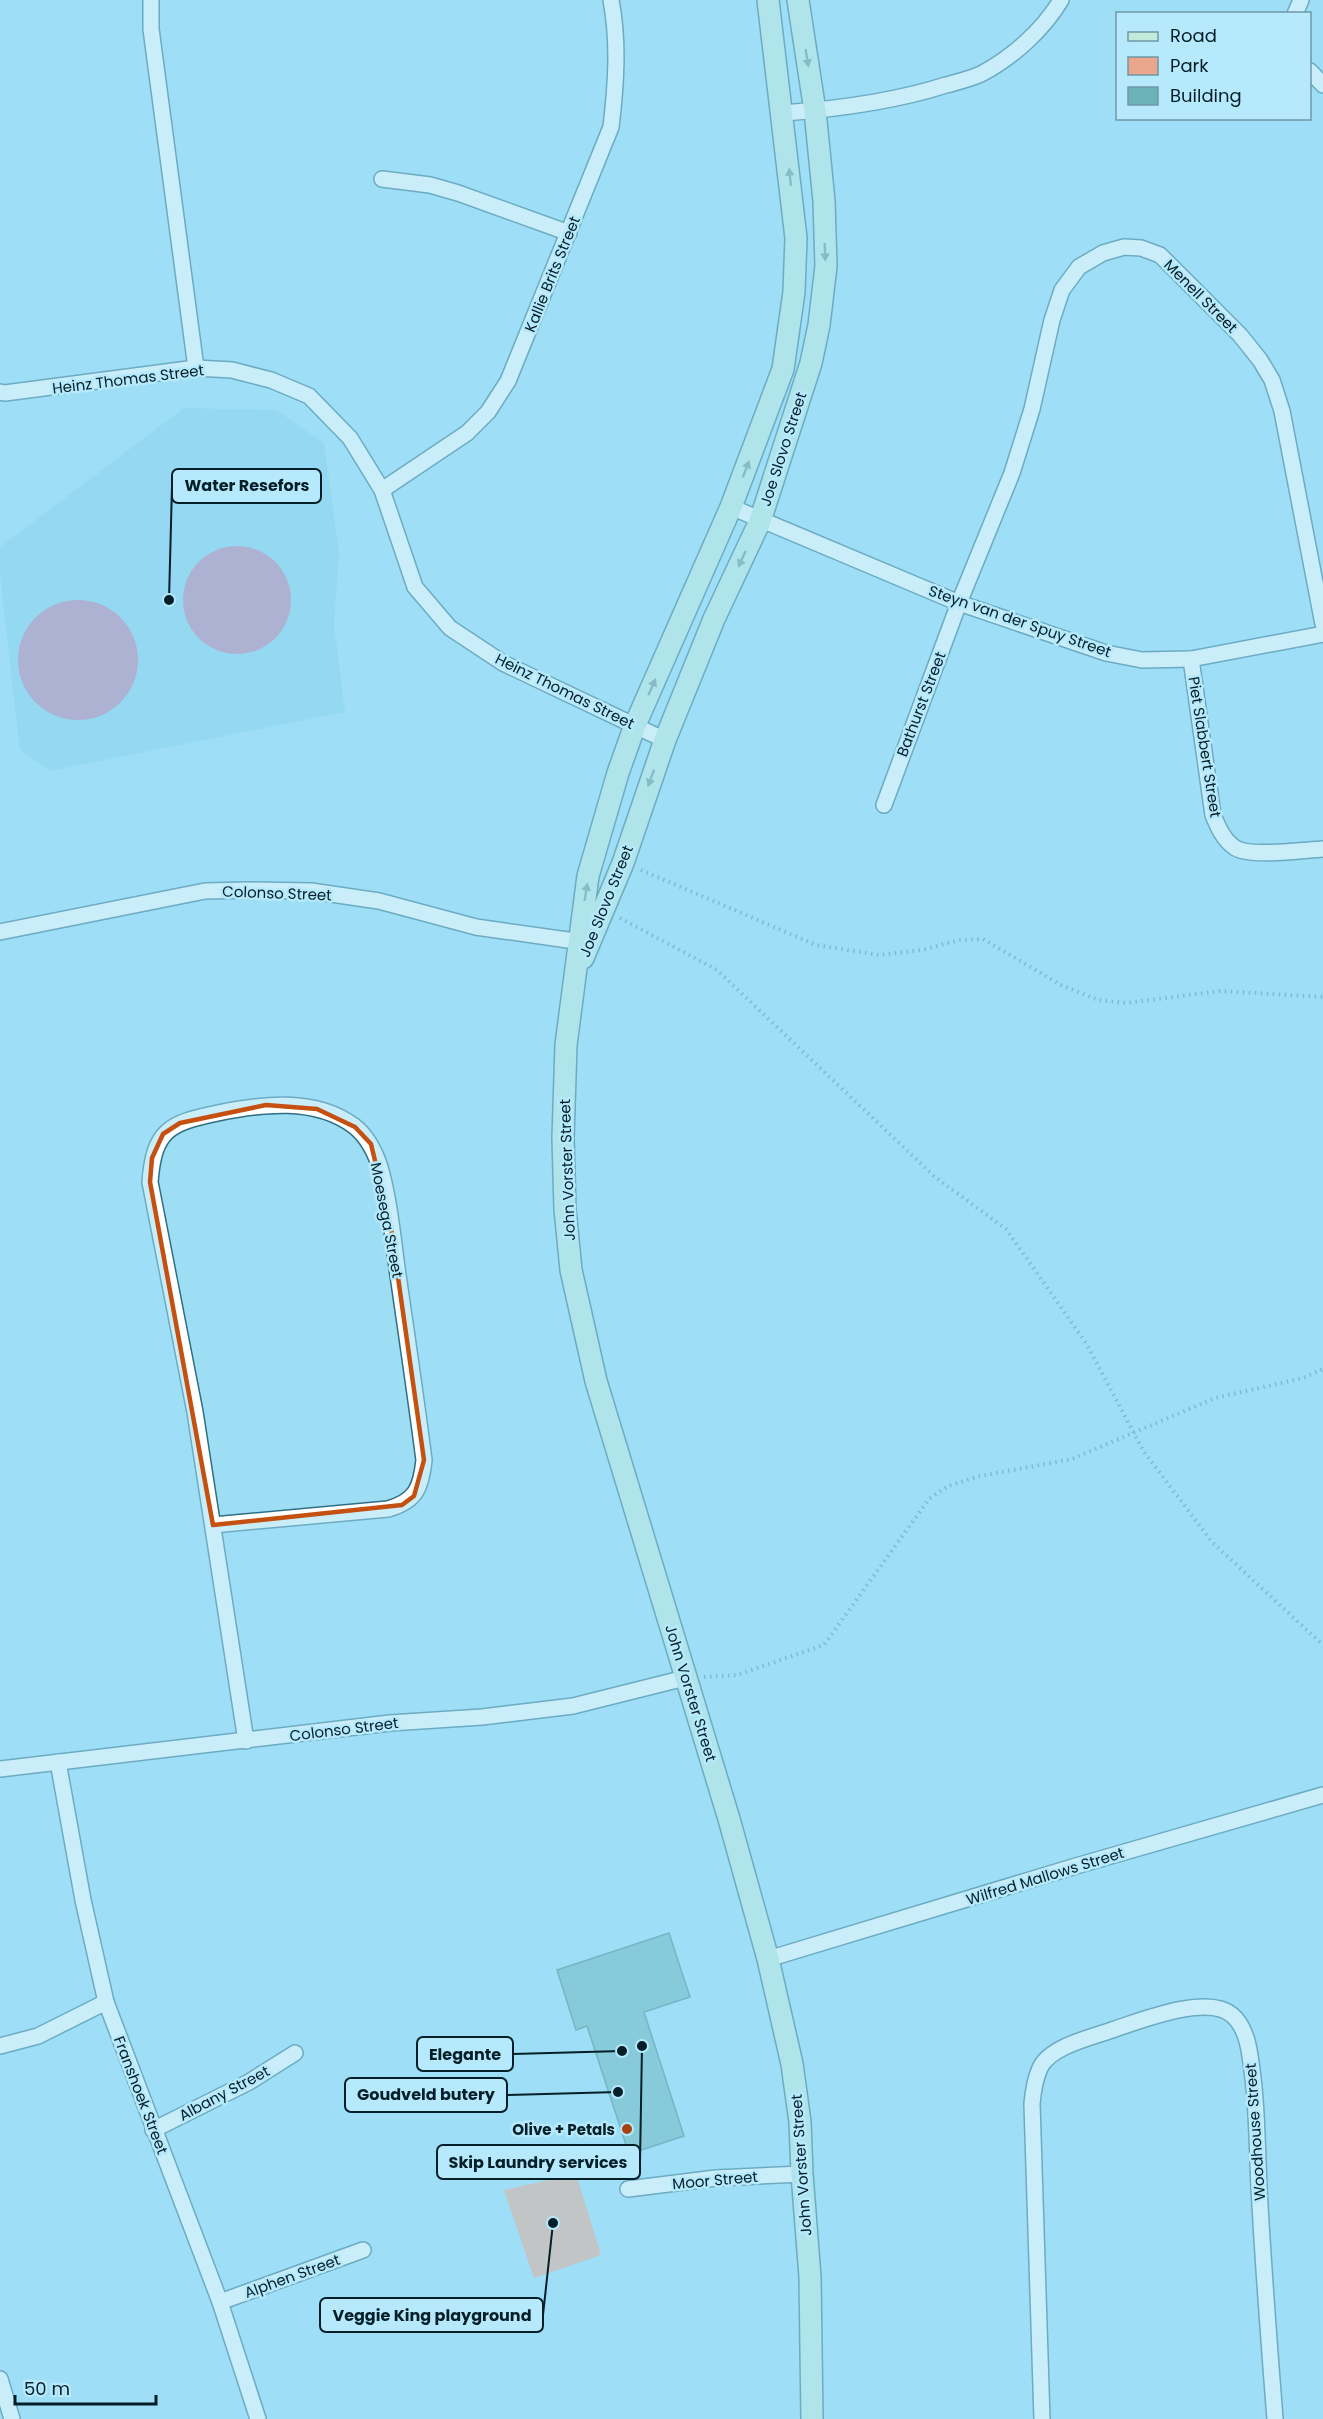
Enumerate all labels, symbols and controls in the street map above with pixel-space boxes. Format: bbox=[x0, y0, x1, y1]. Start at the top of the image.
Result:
legend bbox=[1116, 12, 1311, 120]
text: Road bbox=[1170, 23, 1217, 48]
one-way arrow bbox=[803, 48, 812, 67]
text: Park bbox=[1170, 53, 1209, 78]
text: Building bbox=[1170, 83, 1242, 108]
one-way arrow bbox=[785, 168, 795, 187]
street label: Kallie Brits Street bbox=[519, 213, 585, 335]
one-way arrow bbox=[821, 242, 830, 261]
street label: Menell Street bbox=[1159, 254, 1243, 338]
street label: Heinz Thomas Street bbox=[51, 359, 205, 399]
street label: Joe Slovo Street bbox=[755, 389, 811, 509]
one-way arrow bbox=[742, 460, 751, 478]
callout: Water Resefors bbox=[172, 469, 321, 503]
text: Water Resefors bbox=[184, 474, 310, 497]
one-way arrow bbox=[738, 551, 747, 568]
street label: Steyn van der Spuy Street bbox=[926, 580, 1114, 662]
street label: Heinz Thomas Street bbox=[492, 648, 638, 734]
street label: Bathurst Street bbox=[891, 649, 951, 759]
street label: Piet Slabbert Street bbox=[1183, 675, 1227, 819]
one-way arrow bbox=[647, 677, 657, 695]
one-way arrow bbox=[646, 769, 655, 787]
street label: Joe Slovo Street bbox=[574, 842, 638, 960]
street label: Colonso Street bbox=[222, 881, 332, 905]
one-way arrow bbox=[581, 882, 590, 901]
street label: John Vorster Street bbox=[554, 1099, 580, 1241]
street label: Moesega Street bbox=[366, 1160, 408, 1280]
street label: John Vorster Street bbox=[660, 1622, 722, 1764]
street label: Colonso Street bbox=[288, 1712, 400, 1746]
street label: Wilfred Mallows Street bbox=[963, 1842, 1127, 1910]
street label: Franshoek Street bbox=[109, 2033, 173, 2157]
callout: Elegante bbox=[417, 2037, 513, 2071]
text: Elegante bbox=[429, 2043, 501, 2066]
street label: Albany Street bbox=[175, 2060, 273, 2126]
street label: Woodhouse Street bbox=[1240, 2063, 1270, 2201]
callout: Goudveld butery bbox=[345, 2078, 507, 2112]
text: Goudveld butery bbox=[357, 2083, 496, 2106]
street label: John Vorster Street bbox=[786, 2093, 816, 2237]
place label: Olive + Petals bbox=[512, 2119, 615, 2140]
marker: Olive + Petals bbox=[620, 2122, 634, 2136]
callout: Skip Laundry services bbox=[437, 2145, 640, 2179]
text: Skip Laundry services bbox=[449, 2151, 627, 2174]
street label: Moor Street bbox=[671, 2166, 759, 2194]
street label: Alphen Street bbox=[241, 2249, 343, 2303]
callout: Veggie King playground bbox=[320, 2298, 543, 2332]
text: Veggie King playground bbox=[332, 2304, 532, 2327]
scale bar bbox=[15, 2368, 156, 2406]
text: 50 m bbox=[24, 2376, 70, 2401]

